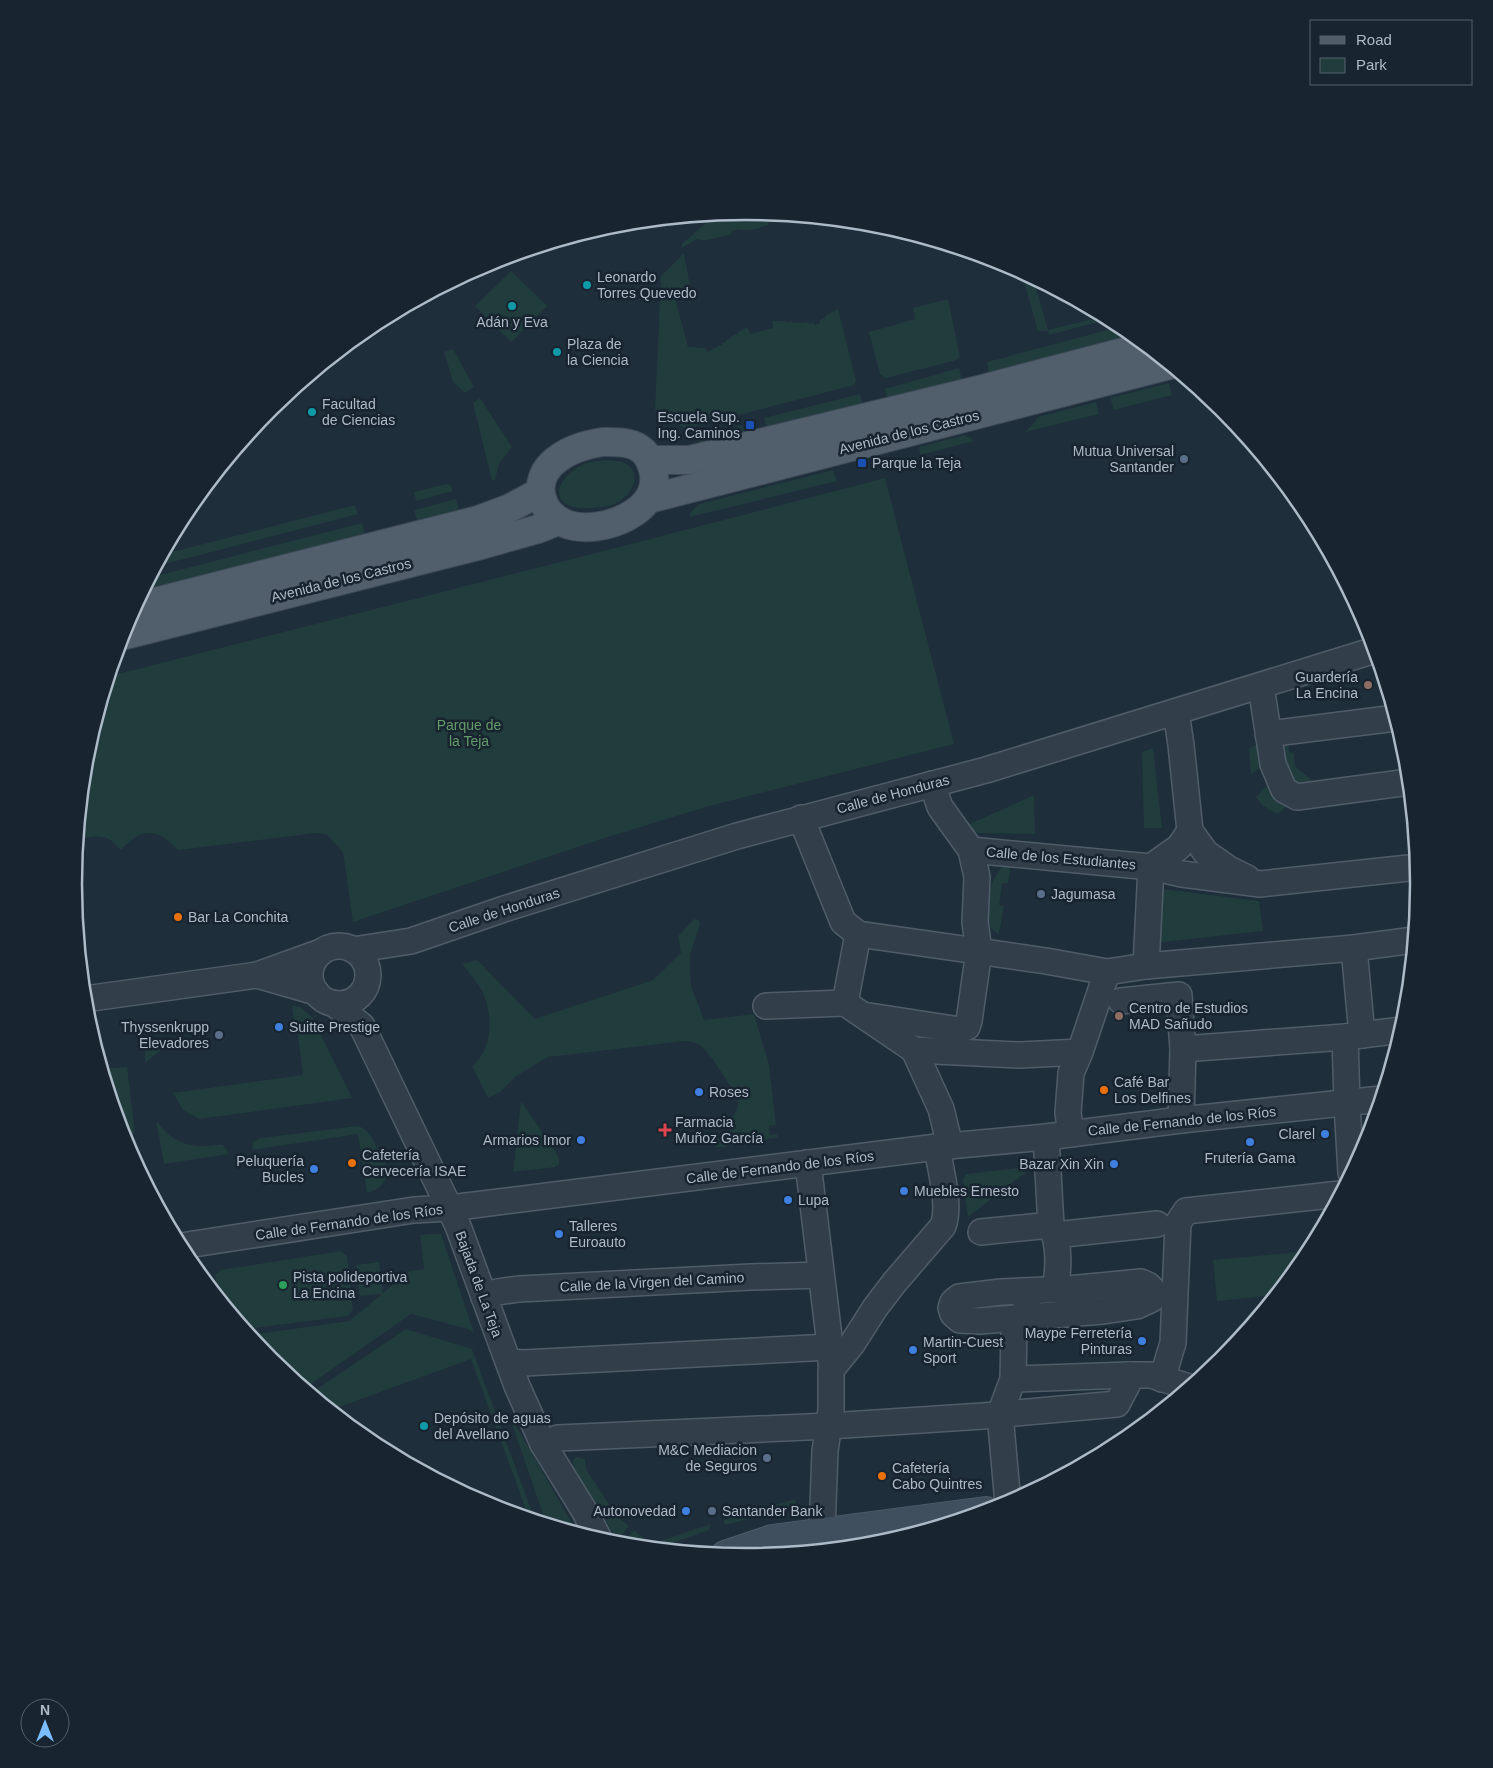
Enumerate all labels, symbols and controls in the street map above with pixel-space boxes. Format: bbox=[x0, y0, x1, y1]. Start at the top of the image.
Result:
legend bbox=[1310, 20, 1473, 85]
text: Road bbox=[1356, 31, 1392, 48]
text: Park bbox=[1356, 56, 1387, 73]
place label: Leonardo Torres Quevedo bbox=[597, 269, 697, 301]
marker: Leonardo Torres Quevedo bbox=[581, 279, 593, 291]
marker: Adán y Eva bbox=[506, 300, 518, 312]
place label: Adán y Eva bbox=[476, 314, 548, 330]
place label: Plaza de la Ciencia bbox=[567, 336, 629, 368]
marker: Plaza de la Ciencia bbox=[551, 346, 563, 358]
place label: Facultad de Ciencias bbox=[322, 396, 395, 428]
marker: Facultad de Ciencias bbox=[306, 406, 318, 418]
street label: Avenida de los Castros bbox=[837, 407, 981, 457]
place label: Escuela Sup. Ing. Caminos bbox=[658, 409, 740, 441]
marker: Escuela Sup. Ing. Caminos bbox=[744, 419, 756, 431]
place label: Mutua Universal Santander bbox=[1073, 443, 1174, 475]
marker: Mutua Universal Santander bbox=[1178, 453, 1190, 465]
place label: Parque la Teja bbox=[872, 455, 961, 471]
marker: Parque la Teja bbox=[856, 457, 868, 469]
street label: Avenida de los Castros bbox=[269, 555, 413, 605]
place label: Guardería La Encina bbox=[1295, 669, 1358, 701]
marker: Guardería La Encina bbox=[1362, 679, 1374, 691]
park label: Parque de la Teja bbox=[437, 717, 502, 749]
street label: Calle de Honduras bbox=[835, 771, 951, 817]
street label: Calle de los Estudiantes bbox=[985, 843, 1137, 873]
street label: Calle de Honduras bbox=[446, 884, 562, 936]
place label: Jagumasa bbox=[1051, 886, 1116, 902]
marker: Jagumasa bbox=[1035, 888, 1047, 900]
place label: Bar La Conchita bbox=[188, 909, 289, 925]
marker: Bar La Conchita bbox=[172, 911, 184, 923]
place label: Centro de Estudios MAD Sañudo bbox=[1129, 1000, 1248, 1032]
marker: Centro de Estudios MAD Sañudo bbox=[1113, 1010, 1125, 1022]
place label: Thyssenkrupp Elevadores bbox=[121, 1019, 209, 1051]
place label: Suitte Prestige bbox=[289, 1019, 380, 1035]
marker: Suitte Prestige bbox=[273, 1021, 285, 1033]
marker: Thyssenkrupp Elevadores bbox=[213, 1029, 225, 1041]
place label: Café Bar Los Delfines bbox=[1114, 1074, 1191, 1106]
place label: Roses bbox=[709, 1084, 749, 1100]
marker: Café Bar Los Delfines bbox=[1098, 1084, 1110, 1096]
marker: Roses bbox=[693, 1086, 705, 1098]
street label: Calle de Fernando de los Ríos bbox=[1087, 1103, 1277, 1139]
place label: Farmacia Muñoz García bbox=[675, 1114, 763, 1146]
marker: Farmacia Muñoz García bbox=[659, 1124, 671, 1136]
place label: Clarel bbox=[1278, 1126, 1315, 1142]
marker: Clarel bbox=[1319, 1128, 1331, 1140]
place label: Armarios Imor bbox=[483, 1132, 571, 1148]
marker: Armarios Imor bbox=[575, 1134, 587, 1146]
marker: Frutería Gama bbox=[1244, 1136, 1256, 1148]
place label: Cafetería Cervecería ISAE bbox=[362, 1147, 466, 1179]
street label: Calle de Fernando de los Ríos bbox=[685, 1148, 875, 1186]
place label: Frutería Gama bbox=[1204, 1150, 1296, 1166]
place label: Peluquería Bucles bbox=[236, 1153, 304, 1185]
place label: Bazar Xin Xin bbox=[1019, 1156, 1104, 1172]
marker: Cafetería Cervecería ISAE bbox=[346, 1157, 358, 1169]
marker: Bazar Xin Xin bbox=[1108, 1158, 1120, 1170]
marker: Peluquería Bucles bbox=[308, 1163, 320, 1175]
place label: Muebles Ernesto bbox=[914, 1183, 1019, 1199]
marker: Muebles Ernesto bbox=[898, 1185, 910, 1197]
place label: Lupa bbox=[798, 1192, 829, 1208]
marker: Lupa bbox=[782, 1194, 794, 1206]
street label: Calle de Fernando de los Ríos bbox=[254, 1201, 444, 1243]
place label: Talleres Euroauto bbox=[569, 1218, 626, 1250]
marker: Talleres Euroauto bbox=[553, 1228, 565, 1240]
street label: Bajada de La Teja bbox=[452, 1229, 506, 1339]
place label: Pista polideportiva La Encina bbox=[293, 1269, 408, 1301]
street label: Calle de la Virgen del Camino bbox=[559, 1269, 745, 1295]
marker: Pista polideportiva La Encina bbox=[277, 1279, 289, 1291]
place label: Maype Ferretería Pinturas bbox=[1025, 1325, 1132, 1357]
place label: Martin-Cuest Sport bbox=[923, 1334, 1003, 1366]
marker: Maype Ferretería Pinturas bbox=[1136, 1335, 1148, 1347]
marker: Martin-Cuest Sport bbox=[907, 1344, 919, 1356]
place label: Depósito de aguas del Avellano bbox=[434, 1410, 551, 1442]
marker: Depósito de aguas del Avellano bbox=[418, 1420, 430, 1432]
place label: M&C Mediacion de Seguros bbox=[658, 1442, 757, 1474]
marker: M&C Mediacion de Seguros bbox=[761, 1452, 773, 1464]
place label: Cafetería Cabo Quintres bbox=[892, 1460, 982, 1492]
marker: Cafetería Cabo Quintres bbox=[876, 1470, 888, 1482]
place label: Autonovedad bbox=[593, 1503, 676, 1519]
place label: Santander Bank bbox=[722, 1503, 823, 1519]
marker: Autonovedad bbox=[680, 1505, 692, 1517]
marker: Santander Bank bbox=[706, 1505, 718, 1517]
north arrow bbox=[20, 1698, 70, 1748]
text: N bbox=[40, 1702, 50, 1718]

